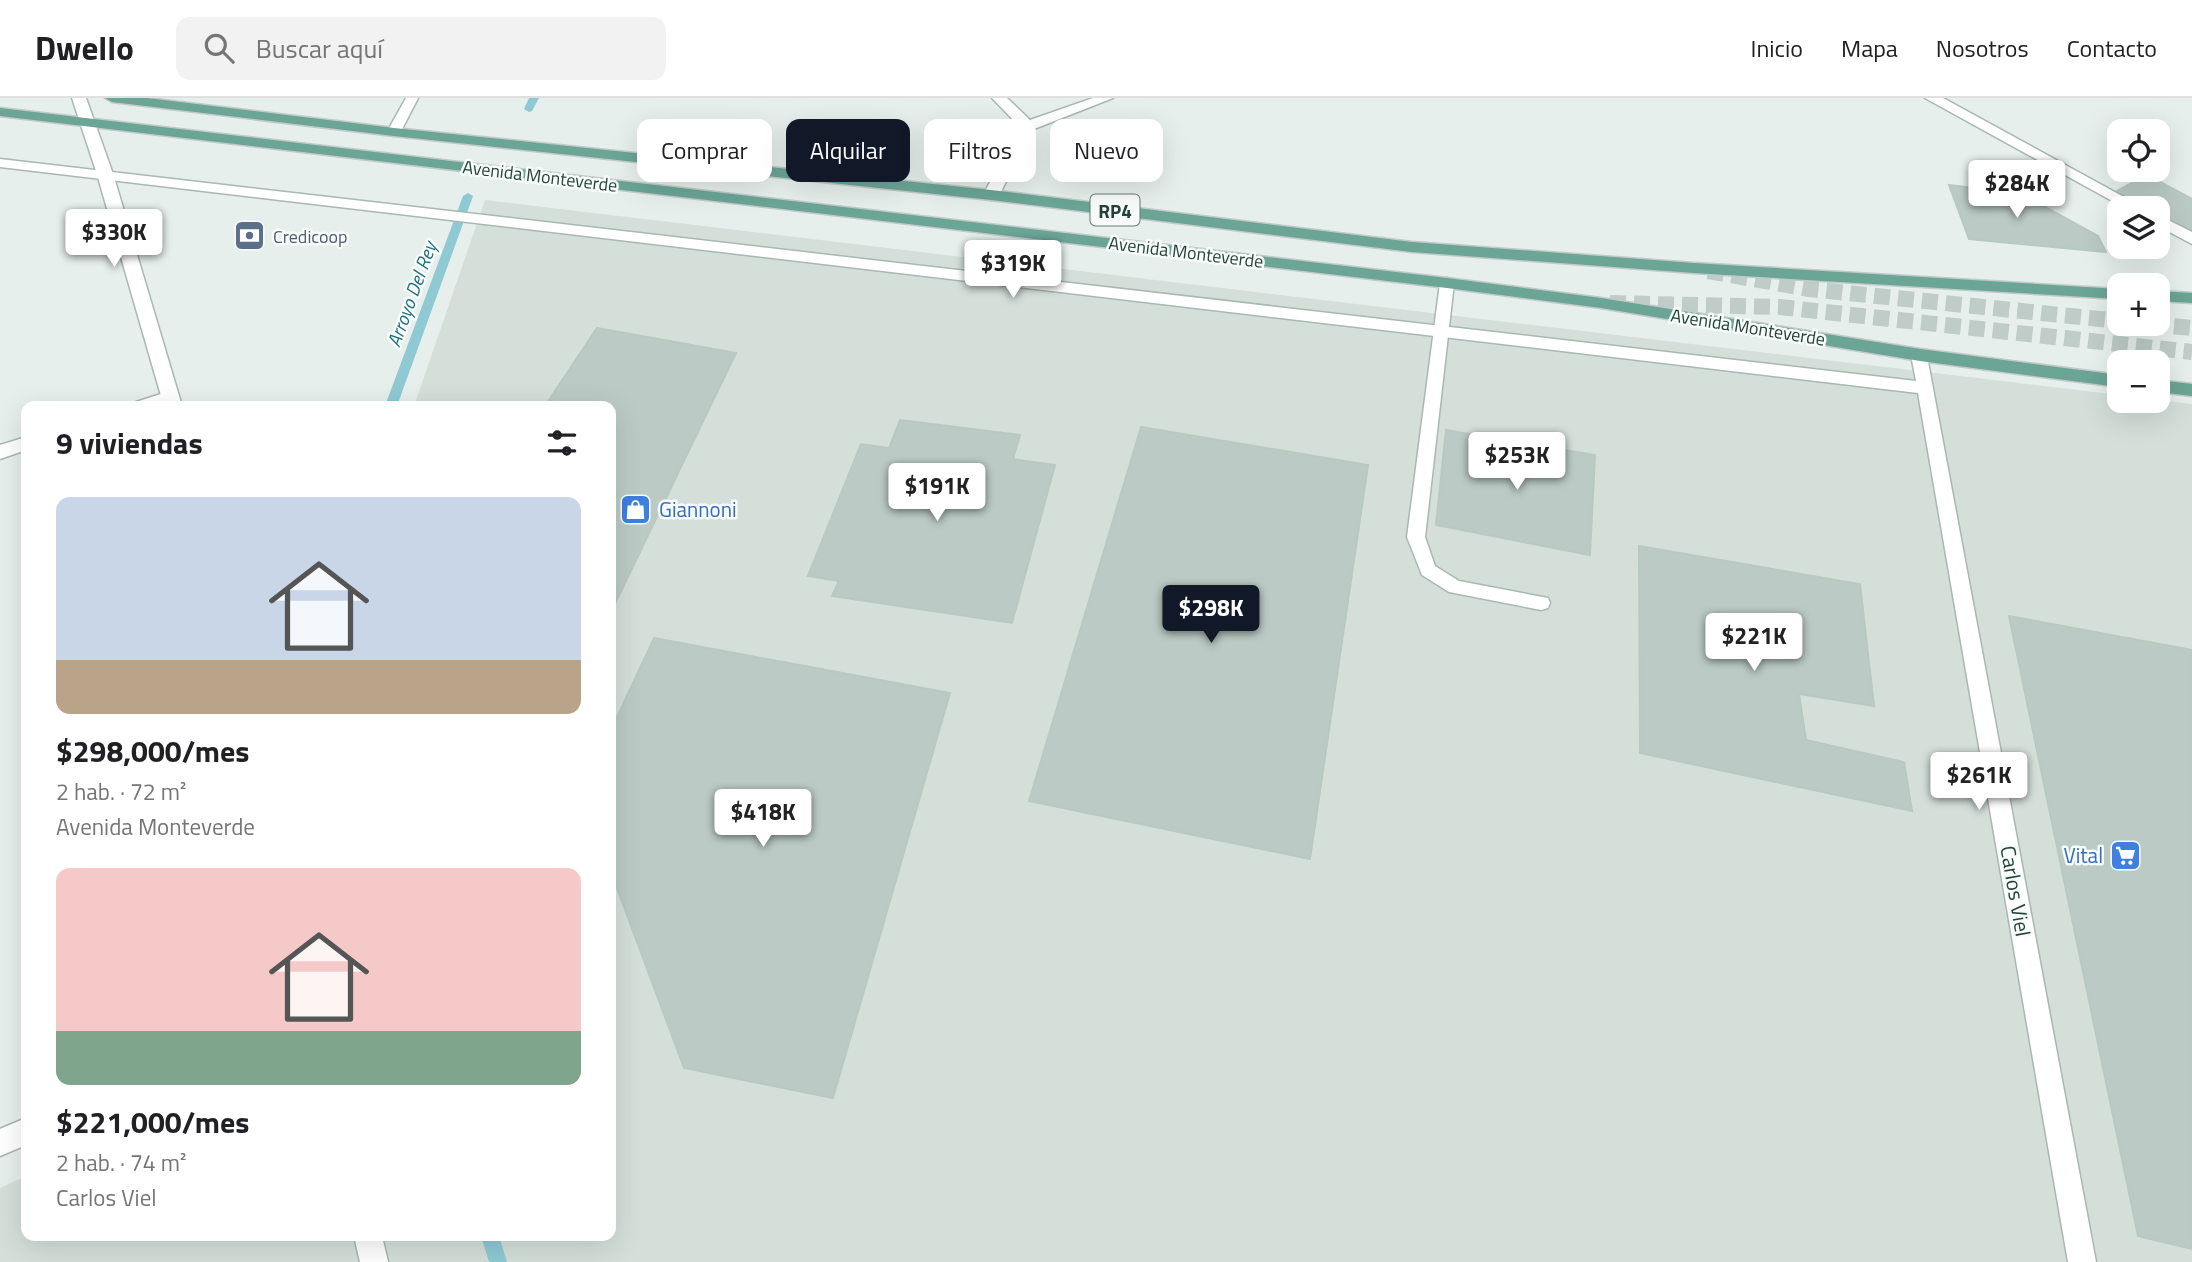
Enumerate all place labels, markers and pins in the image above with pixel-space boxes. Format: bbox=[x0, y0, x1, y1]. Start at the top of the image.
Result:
pin: $284K bbox=[1968, 160, 2066, 220]
pin: $330K bbox=[65, 209, 163, 269]
bank icon: Credicoop bbox=[233, 219, 267, 253]
place label: Credicoop bbox=[273, 223, 348, 250]
pin: $319K bbox=[964, 240, 1062, 300]
pin: $253K bbox=[1468, 432, 1566, 492]
pin: $191K bbox=[888, 464, 986, 523]
shop icon: Giannoni bbox=[619, 492, 653, 526]
place label: Giannoni bbox=[659, 493, 737, 525]
pin: $298K bbox=[1162, 586, 1260, 645]
pin: $221K bbox=[1705, 614, 1803, 673]
pin: $261K bbox=[1930, 752, 2028, 812]
pin: $418K bbox=[714, 790, 812, 849]
supermarket icon: Vital bbox=[2109, 838, 2143, 872]
place label: Vital bbox=[2063, 839, 2103, 871]

